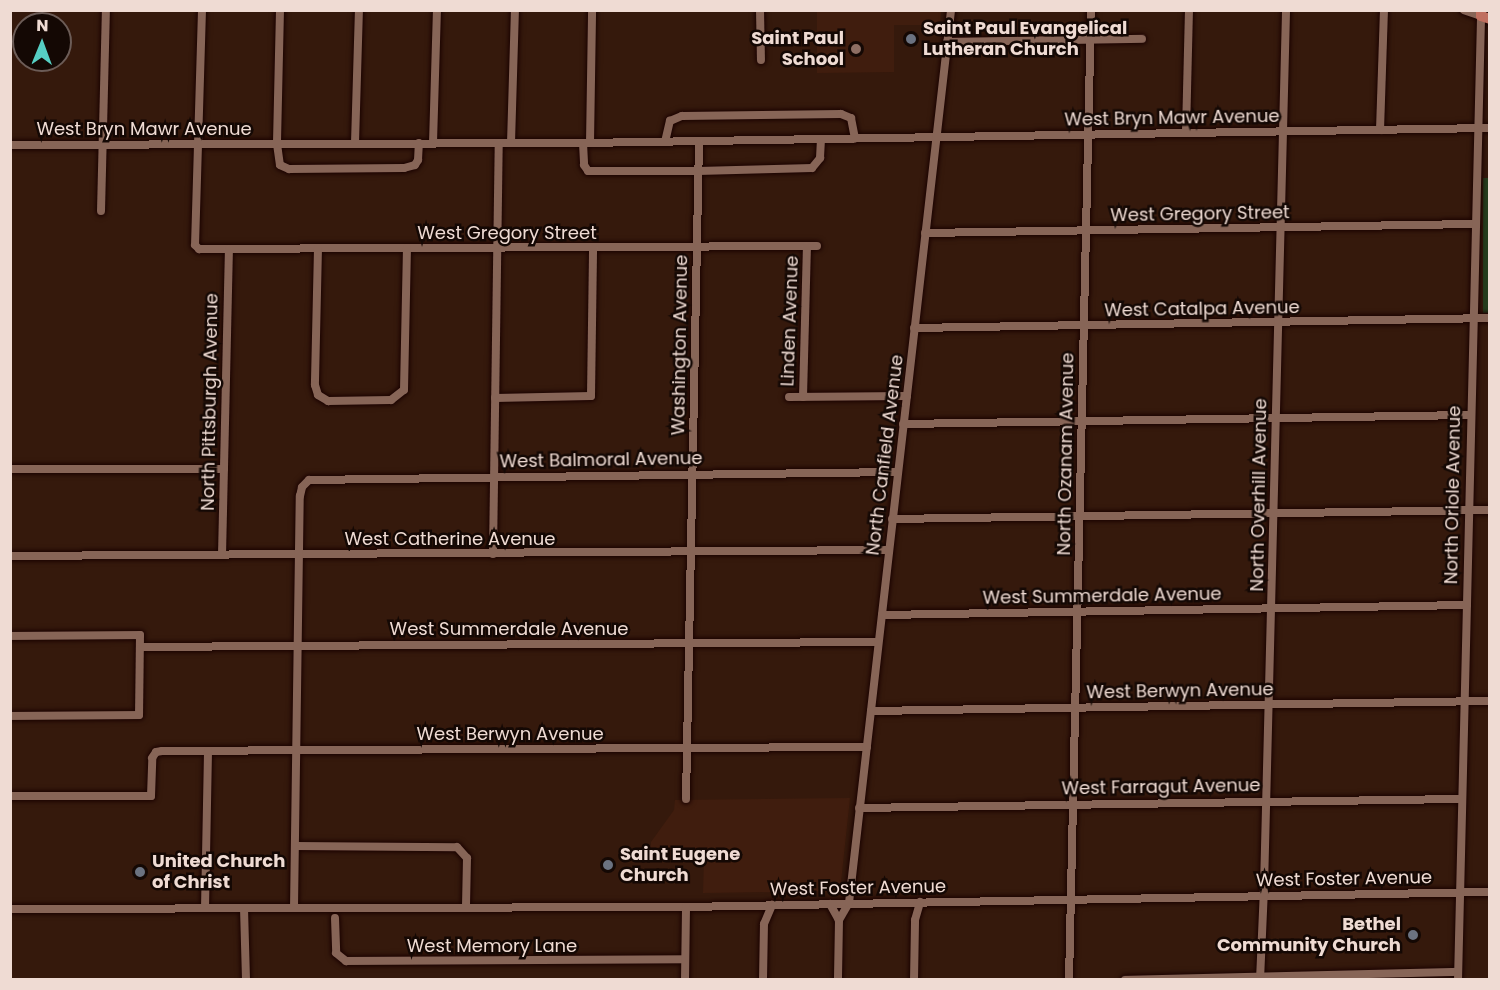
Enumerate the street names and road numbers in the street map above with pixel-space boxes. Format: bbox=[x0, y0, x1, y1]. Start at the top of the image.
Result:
street label: West Bryn Mawr Avenue bbox=[1064, 105, 1280, 131]
street label: West Bryn Mawr Avenue bbox=[36, 118, 252, 140]
street label: West Gregory Street bbox=[1110, 202, 1290, 226]
street label: West Gregory Street bbox=[417, 222, 597, 244]
street label: Washington Avenue bbox=[668, 254, 692, 436]
street label: Linden Avenue bbox=[777, 255, 803, 387]
street label: North Pittsburgh Avenue bbox=[197, 293, 223, 511]
street label: West Catalpa Avenue bbox=[1104, 296, 1300, 322]
street label: North Ozanam Avenue bbox=[1053, 352, 1079, 556]
street label: North Canfield Avenue bbox=[862, 354, 908, 556]
street label: North Overhill Avenue bbox=[1247, 398, 1271, 592]
street label: North Oriole Avenue bbox=[1441, 406, 1465, 584]
street label: West Balmoral Avenue bbox=[499, 447, 703, 473]
street label: West Catherine Avenue bbox=[345, 528, 555, 550]
street label: West Summerdale Avenue bbox=[982, 583, 1222, 609]
street label: West Summerdale Avenue bbox=[390, 618, 628, 640]
street label: West Berwyn Avenue bbox=[1086, 679, 1274, 703]
street label: West Berwyn Avenue bbox=[416, 723, 604, 745]
street label: West Farragut Avenue bbox=[1061, 774, 1261, 800]
street label: West Foster Avenue bbox=[1256, 867, 1432, 891]
street label: West Foster Avenue bbox=[770, 876, 946, 900]
street label: West Memory Lane bbox=[407, 935, 577, 957]

